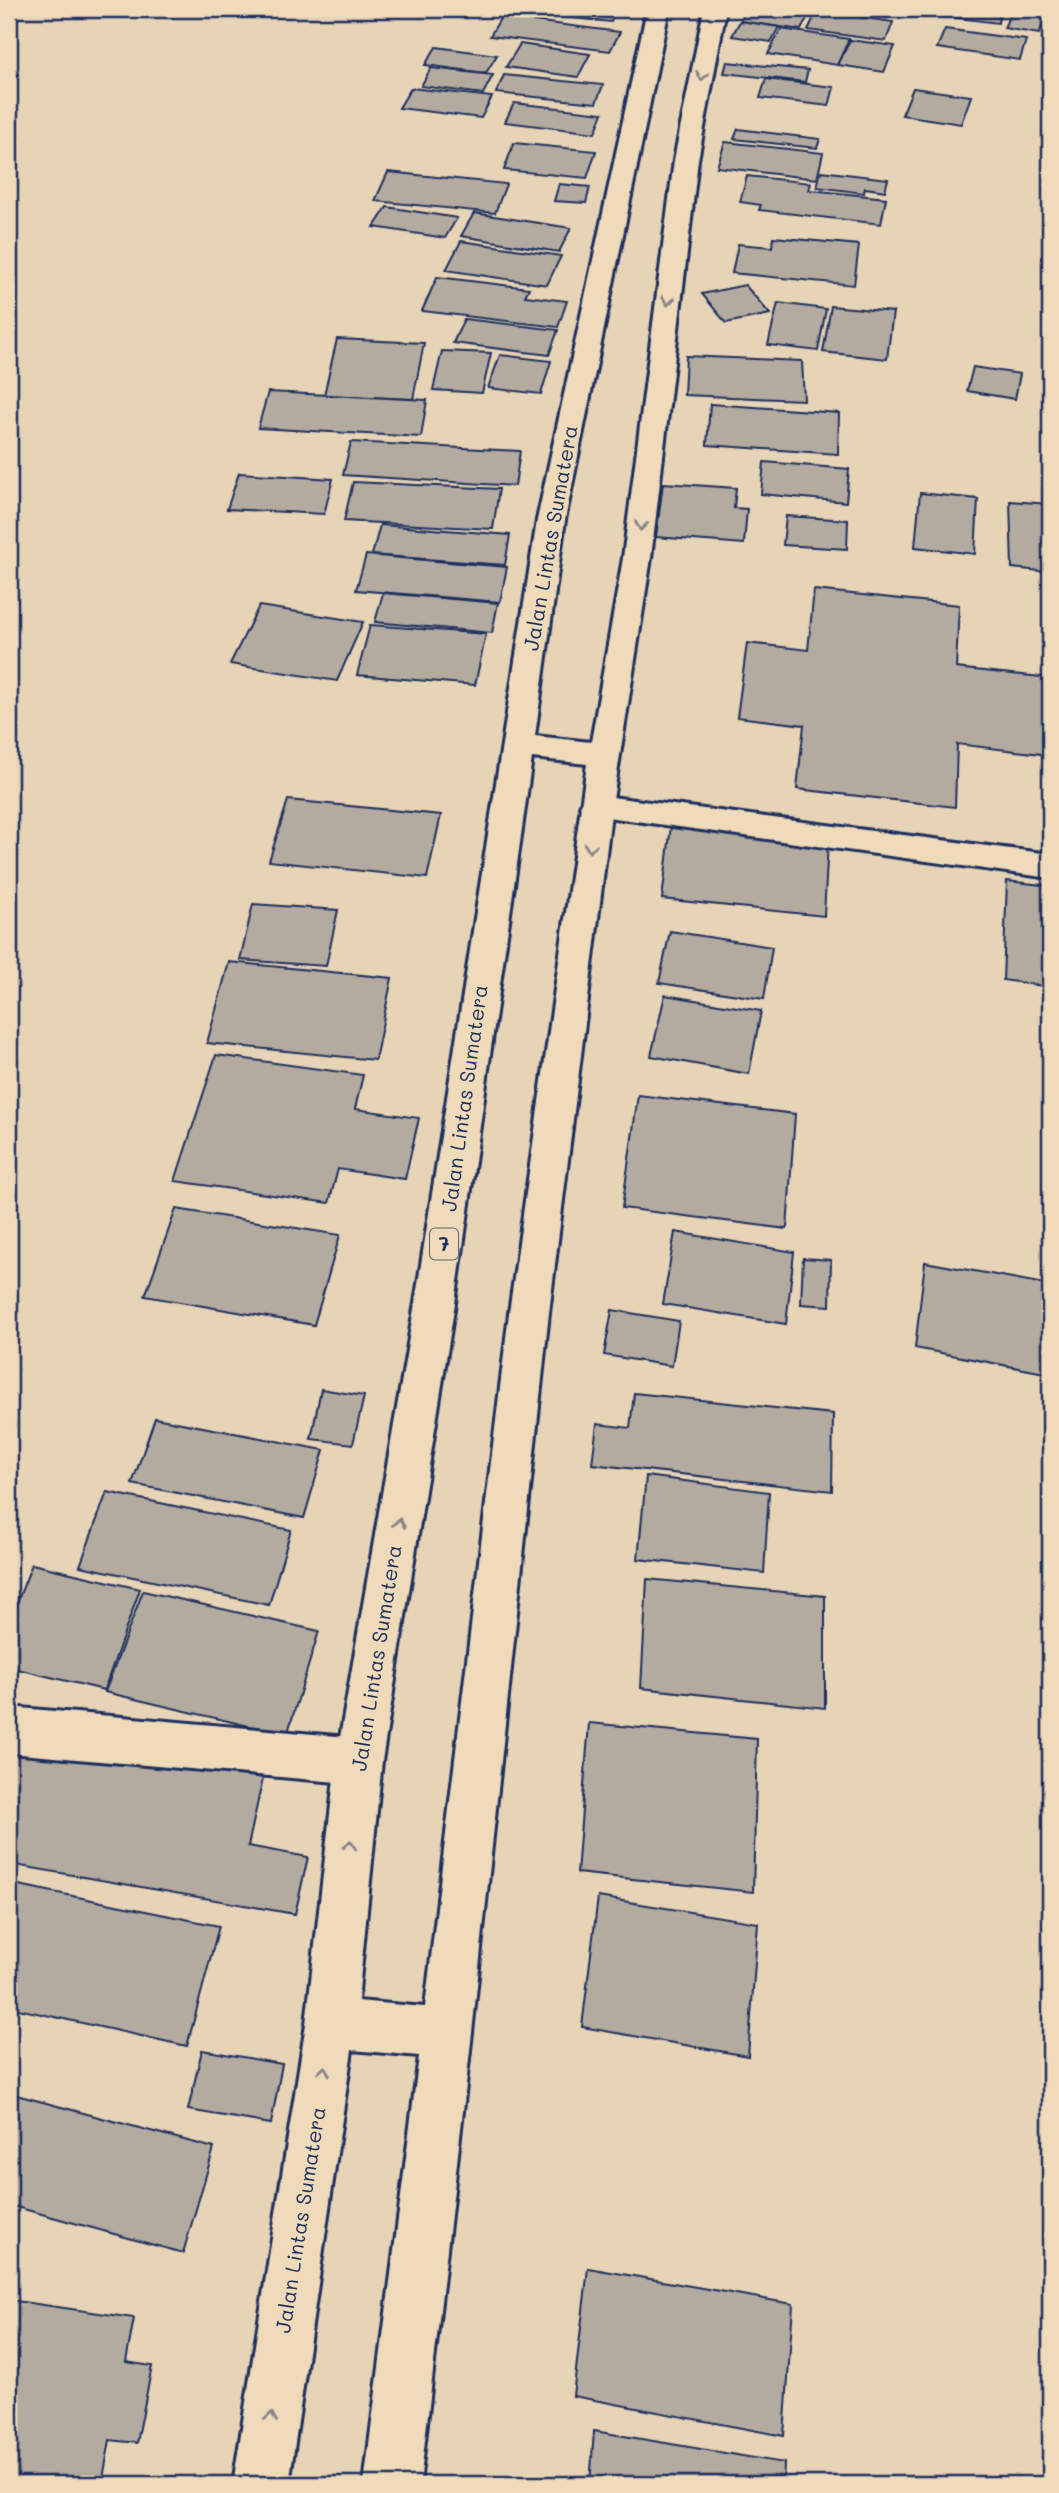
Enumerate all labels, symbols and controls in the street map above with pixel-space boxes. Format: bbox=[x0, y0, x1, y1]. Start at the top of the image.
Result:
one-way arrow bbox=[696, 70, 711, 82]
one-way arrow bbox=[661, 295, 676, 306]
street label: Jalan Lintas Sumatera bbox=[516, 423, 583, 653]
one-way arrow bbox=[633, 521, 648, 532]
one-way arrow bbox=[583, 842, 598, 854]
street label: Jalan Lintas Sumatera bbox=[434, 983, 493, 1213]
road number: 7 bbox=[430, 1228, 458, 1260]
one-way arrow bbox=[391, 1517, 406, 1529]
street label: Jalan Lintas Sumatera bbox=[344, 1543, 407, 1773]
one-way arrow bbox=[343, 1839, 358, 1851]
one-way arrow bbox=[316, 2065, 331, 2077]
street label: Jalan Lintas Sumatera bbox=[268, 2105, 331, 2335]
one-way arrow bbox=[264, 2411, 279, 2423]

